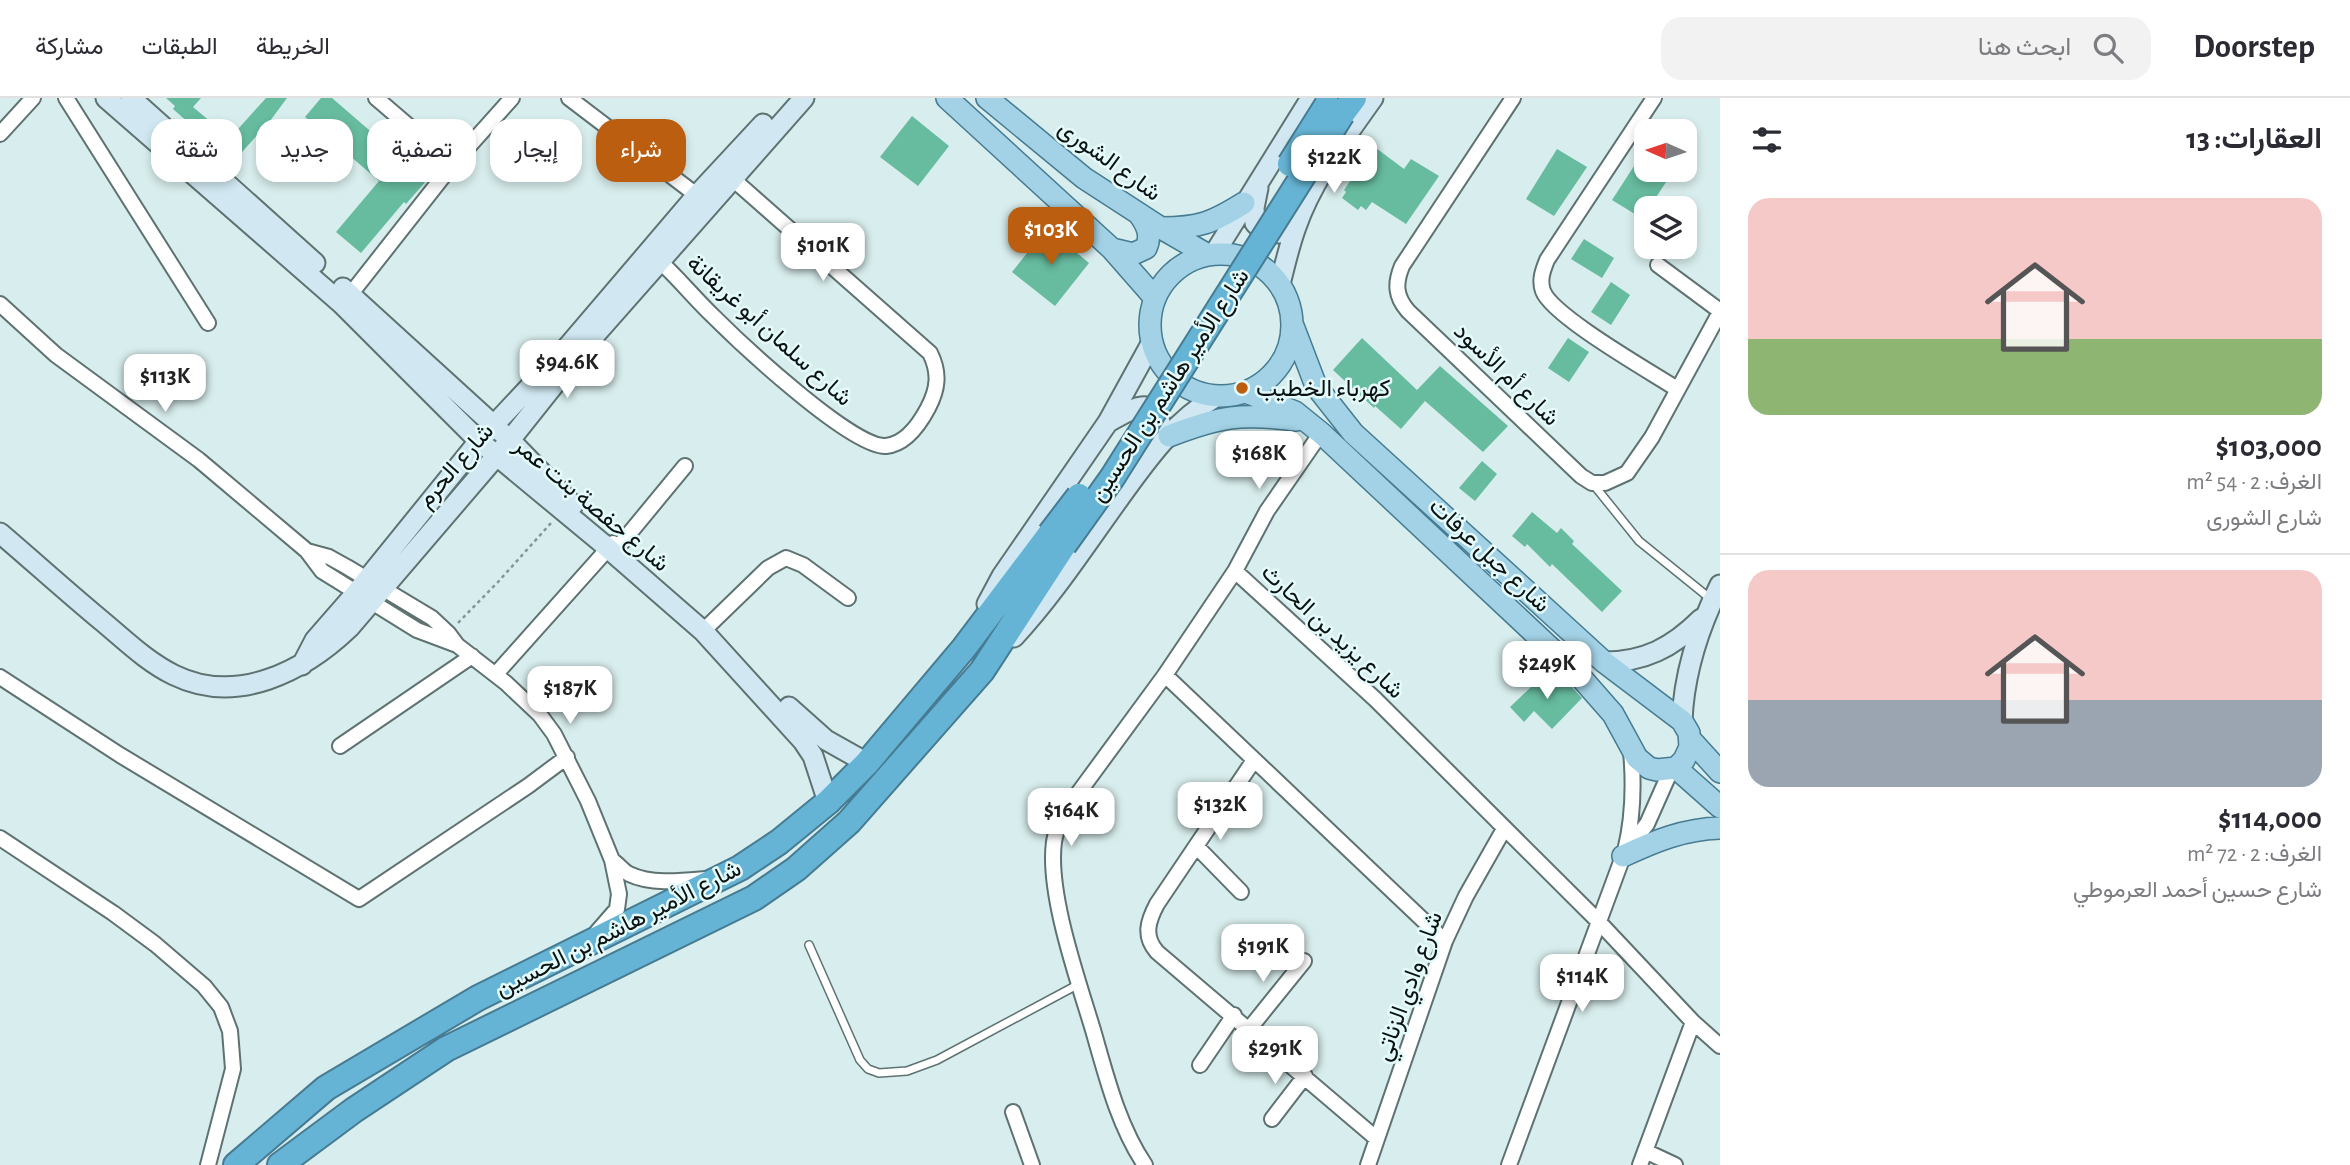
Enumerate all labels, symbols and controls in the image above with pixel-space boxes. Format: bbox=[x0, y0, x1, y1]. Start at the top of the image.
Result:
search box bbox=[1661, 17, 2151, 80]
icon: search bbox=[2089, 29, 2127, 67]
text: Doorstep bbox=[2193, 31, 2315, 64]
text: ابحث هنا bbox=[1978, 34, 2071, 60]
text: مشاركة bbox=[35, 35, 103, 59]
text: الطبقات bbox=[141, 35, 218, 59]
text: الخريطة bbox=[256, 35, 330, 59]
street label: شارع الشورى bbox=[1052, 116, 1165, 208]
chip: شقة bbox=[151, 119, 242, 182]
chip: جديد bbox=[256, 119, 353, 182]
chip: تصفية bbox=[367, 119, 476, 182]
chip: إيجار bbox=[490, 119, 582, 182]
chip: شراء bbox=[596, 119, 686, 182]
north arrow bbox=[1634, 119, 1698, 182]
map controls bbox=[1634, 119, 1697, 259]
icon: filters bbox=[1748, 121, 1786, 159]
text: العقارات: 13 bbox=[2186, 124, 2322, 154]
pin: $122K bbox=[1285, 136, 1383, 195]
text: $122K bbox=[1307, 146, 1361, 169]
button: layers bbox=[1634, 196, 1697, 259]
pin: $103K bbox=[1002, 208, 1100, 267]
text: $103K bbox=[1024, 218, 1078, 241]
pin: $101K bbox=[774, 223, 872, 283]
text: $101K bbox=[797, 234, 849, 257]
icon: home bbox=[1972, 244, 2098, 370]
street label: شارع سلمان أبو غريقانة bbox=[680, 248, 859, 413]
street label: شارع الأمير هاشم بن الحسين bbox=[1083, 263, 1257, 508]
street label: شارع أم الأسود bbox=[1447, 317, 1566, 433]
pin: $94.6K bbox=[510, 341, 624, 400]
text: $94.6K bbox=[536, 351, 598, 374]
pin: $113K bbox=[116, 354, 214, 414]
text: $113K bbox=[140, 365, 190, 388]
place label: كهرباء الخطيب bbox=[1256, 377, 1390, 403]
marker: كهرباء الخطيب bbox=[1234, 380, 1250, 396]
street label: شارع الحرم bbox=[413, 419, 501, 514]
street label: شارع حفصة بنت عمر bbox=[507, 432, 673, 579]
pin: $168K bbox=[1210, 432, 1308, 491]
text: $103,000 bbox=[2215, 432, 2322, 462]
text: $168K bbox=[1232, 442, 1286, 465]
text: الغرف: 2 · 54 m² bbox=[2186, 471, 2322, 494]
street label: شارع جبل عرفات bbox=[1422, 494, 1554, 620]
text: شارع الشورى bbox=[2206, 507, 2322, 530]
street label: شارع يزيد بن الحارث bbox=[1255, 560, 1408, 706]
icon: home bbox=[1972, 616, 2098, 742]
pin: $249K bbox=[1498, 642, 1596, 701]
text: $249K bbox=[1518, 652, 1576, 675]
pin: $187K bbox=[521, 666, 619, 726]
text: $187K bbox=[543, 677, 597, 700]
pin: $132K bbox=[1171, 782, 1269, 842]
pin: $164K bbox=[1022, 788, 1120, 848]
text: $132K bbox=[1194, 793, 1246, 816]
text: $164K bbox=[1044, 799, 1098, 822]
text: $114,000 bbox=[2218, 804, 2322, 834]
text: الغرف: 2 · 72 m² bbox=[2187, 843, 2322, 866]
street label: شارع الأمير هاشم بن الحسين bbox=[490, 854, 747, 1004]
text: شارع حسين أحمد العرموطي bbox=[2073, 879, 2322, 902]
street label: شارع وادي الزناتي bbox=[1371, 908, 1453, 1066]
pin: $191K bbox=[1214, 924, 1312, 984]
text: $191K bbox=[1237, 935, 1289, 958]
pin: $114K bbox=[1533, 954, 1631, 1014]
text: $114K bbox=[1556, 965, 1608, 988]
pin: $291K bbox=[1226, 1026, 1324, 1086]
text: $291K bbox=[1248, 1037, 1302, 1060]

